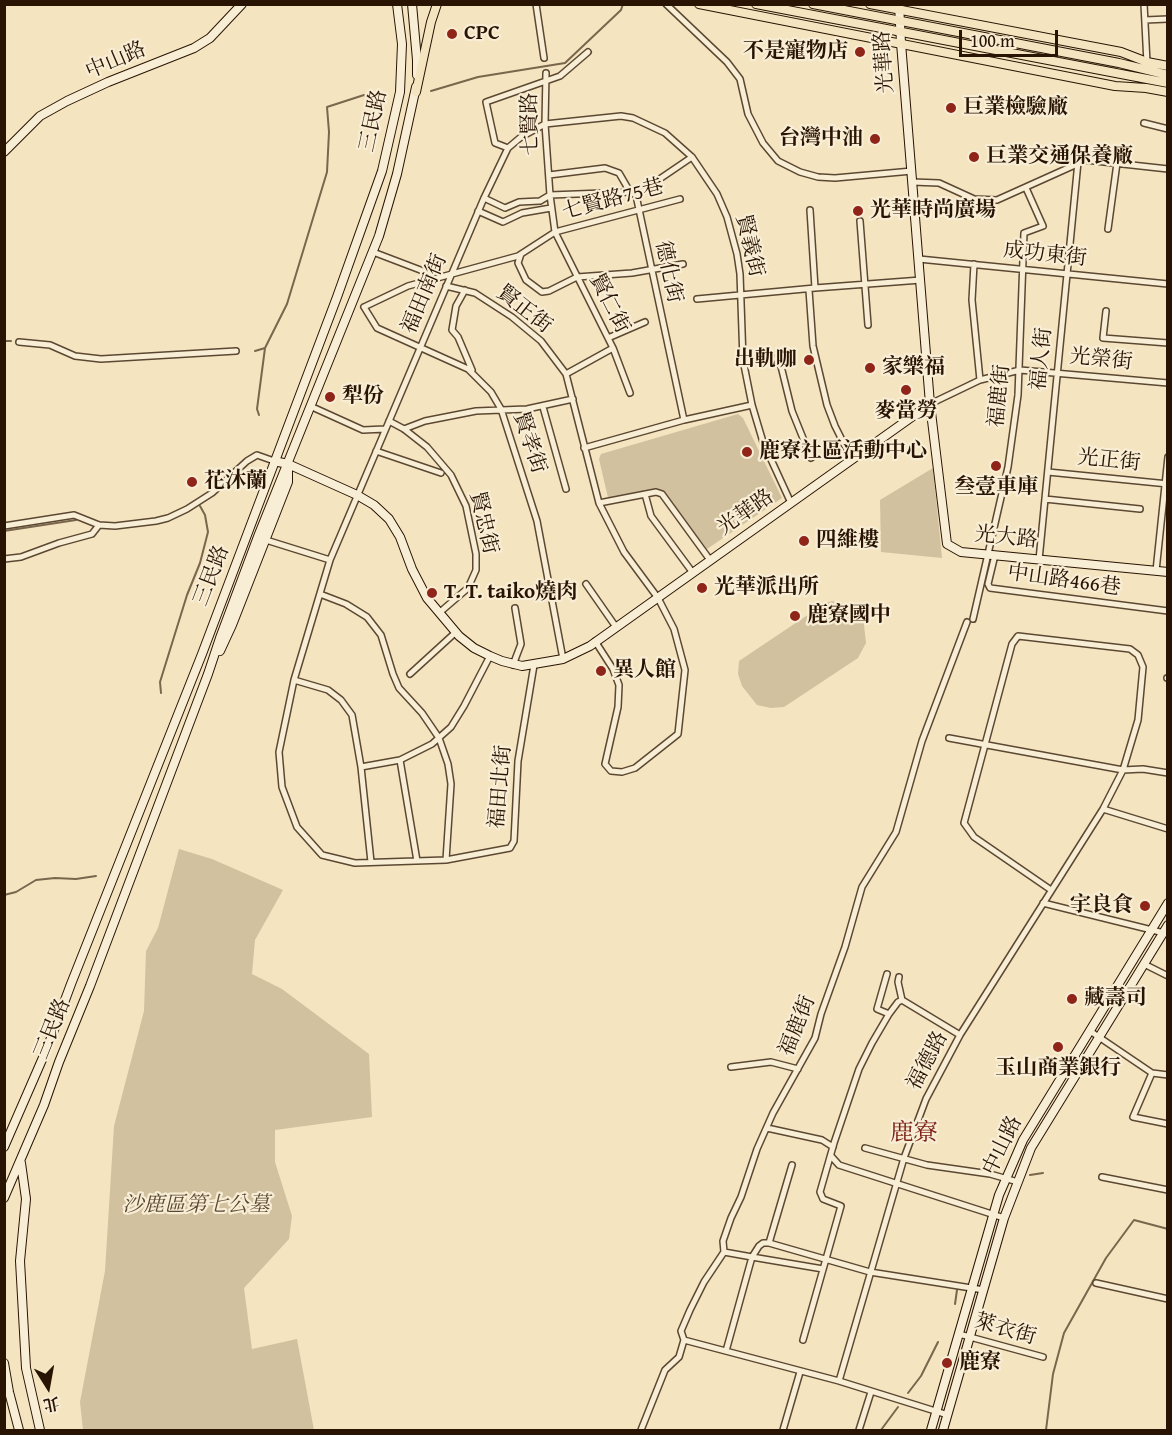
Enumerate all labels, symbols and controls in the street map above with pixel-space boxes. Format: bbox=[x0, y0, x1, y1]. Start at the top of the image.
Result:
scale bar bbox=[962, 18, 1061, 56]
place label: CPC bbox=[464, 21, 500, 47]
marker: CPC bbox=[445, 27, 459, 41]
text: 100 m bbox=[970, 27, 1015, 54]
street label: 光華路 bbox=[870, 30, 900, 94]
street label: 中山路 bbox=[82, 37, 150, 85]
place label: 不是寵物店 bbox=[743, 39, 848, 65]
marker: 不是寵物店 bbox=[853, 45, 867, 59]
street label: 三民路 bbox=[355, 88, 393, 154]
street label: 七賢路 bbox=[518, 92, 544, 156]
place label: 巨業檢驗廠 bbox=[963, 95, 1068, 121]
marker: 巨業檢驗廠 bbox=[944, 101, 958, 115]
place label: 台灣中油 bbox=[779, 126, 863, 152]
marker: 台灣中油 bbox=[868, 132, 882, 146]
place label: 巨業交通保養廠 bbox=[986, 144, 1133, 170]
marker: 巨業交通保養廠 bbox=[967, 150, 981, 164]
street label: 七賢路75巷 bbox=[559, 174, 667, 226]
place label: 光華時尚廣場 bbox=[870, 198, 996, 224]
marker: 光華時尚廣場 bbox=[851, 204, 865, 218]
street label: 賢義街 bbox=[730, 212, 768, 280]
street label: 成功東街 bbox=[1002, 238, 1088, 272]
street label: 德化街 bbox=[649, 239, 687, 305]
street label: 福田南街 bbox=[397, 250, 453, 338]
street label: 賢仁街 bbox=[583, 270, 635, 338]
street label: 賢正街 bbox=[491, 281, 557, 339]
street label: 福人街 bbox=[1026, 326, 1058, 392]
street label: 光榮街 bbox=[1068, 344, 1134, 376]
place label: 出軌咖 bbox=[734, 347, 797, 373]
marker: 出軌咖 bbox=[802, 353, 816, 367]
place label: 家樂福 bbox=[882, 355, 945, 381]
marker: 家樂福 bbox=[863, 361, 877, 375]
street label: 福鹿街 bbox=[984, 363, 1016, 429]
marker: 麥當勞 bbox=[899, 383, 913, 397]
place label: 犁份 bbox=[342, 384, 384, 410]
marker: 犁份 bbox=[323, 390, 337, 404]
place label: 麥當勞 bbox=[875, 399, 937, 425]
street label: 賢孝街 bbox=[507, 409, 551, 477]
place label: 鹿寮社區活動中心 bbox=[759, 439, 927, 465]
marker: 鹿寮社區活動中心 bbox=[740, 445, 754, 459]
street label: 光正街 bbox=[1076, 445, 1142, 477]
marker: 叁壹車庫 bbox=[989, 459, 1003, 473]
place label: 花沐蘭 bbox=[204, 469, 267, 495]
marker: 花沐蘭 bbox=[185, 475, 199, 489]
place label: 叁壹車庫 bbox=[954, 475, 1038, 501]
street label: 光華路 bbox=[713, 485, 779, 541]
street label: 賢忠街 bbox=[464, 489, 502, 557]
street label: 光大路 bbox=[973, 522, 1039, 554]
place label: 四維樓 bbox=[816, 528, 879, 554]
marker: 四維樓 bbox=[797, 534, 811, 548]
street label: 三民路 bbox=[189, 542, 235, 610]
street label: 中山路466巷 bbox=[1006, 561, 1122, 601]
place label: 光華派出所 bbox=[714, 575, 819, 601]
place label: T. T. taiko燒肉 bbox=[444, 580, 577, 606]
marker: 光華派出所 bbox=[695, 581, 709, 595]
marker: T. T. taiko燒肉 bbox=[425, 586, 439, 600]
place label: 鹿寮國中 bbox=[807, 603, 891, 629]
marker: 鹿寮國中 bbox=[788, 609, 802, 623]
place label: 異人館 bbox=[613, 658, 676, 684]
marker: 異人館 bbox=[594, 664, 608, 678]
street label: 福田北街 bbox=[485, 744, 517, 830]
place label: 宇良食 bbox=[1070, 893, 1133, 919]
marker: 宇良食 bbox=[1138, 899, 1152, 913]
place label: 藏壽司 bbox=[1084, 986, 1147, 1012]
street label: 福鹿街 bbox=[775, 992, 821, 1060]
marker: 藏壽司 bbox=[1065, 992, 1079, 1006]
street label: 三民路 bbox=[30, 995, 76, 1063]
street label: 福德路 bbox=[902, 1027, 954, 1095]
marker: 玉山商業銀行 bbox=[1051, 1040, 1065, 1054]
place label: 玉山商業銀行 bbox=[995, 1056, 1121, 1082]
street label: 中山路 bbox=[978, 1112, 1028, 1180]
district label: 鹿寮 bbox=[890, 1120, 938, 1148]
park label: 沙鹿區第七公墓 bbox=[123, 1193, 269, 1219]
street label: 萊衣街 bbox=[971, 1309, 1039, 1351]
place label: 鹿寮 bbox=[959, 1350, 1001, 1376]
marker: 鹿寮 bbox=[940, 1356, 954, 1370]
north arrow bbox=[18, 1357, 78, 1417]
text: 北 bbox=[41, 1391, 62, 1418]

